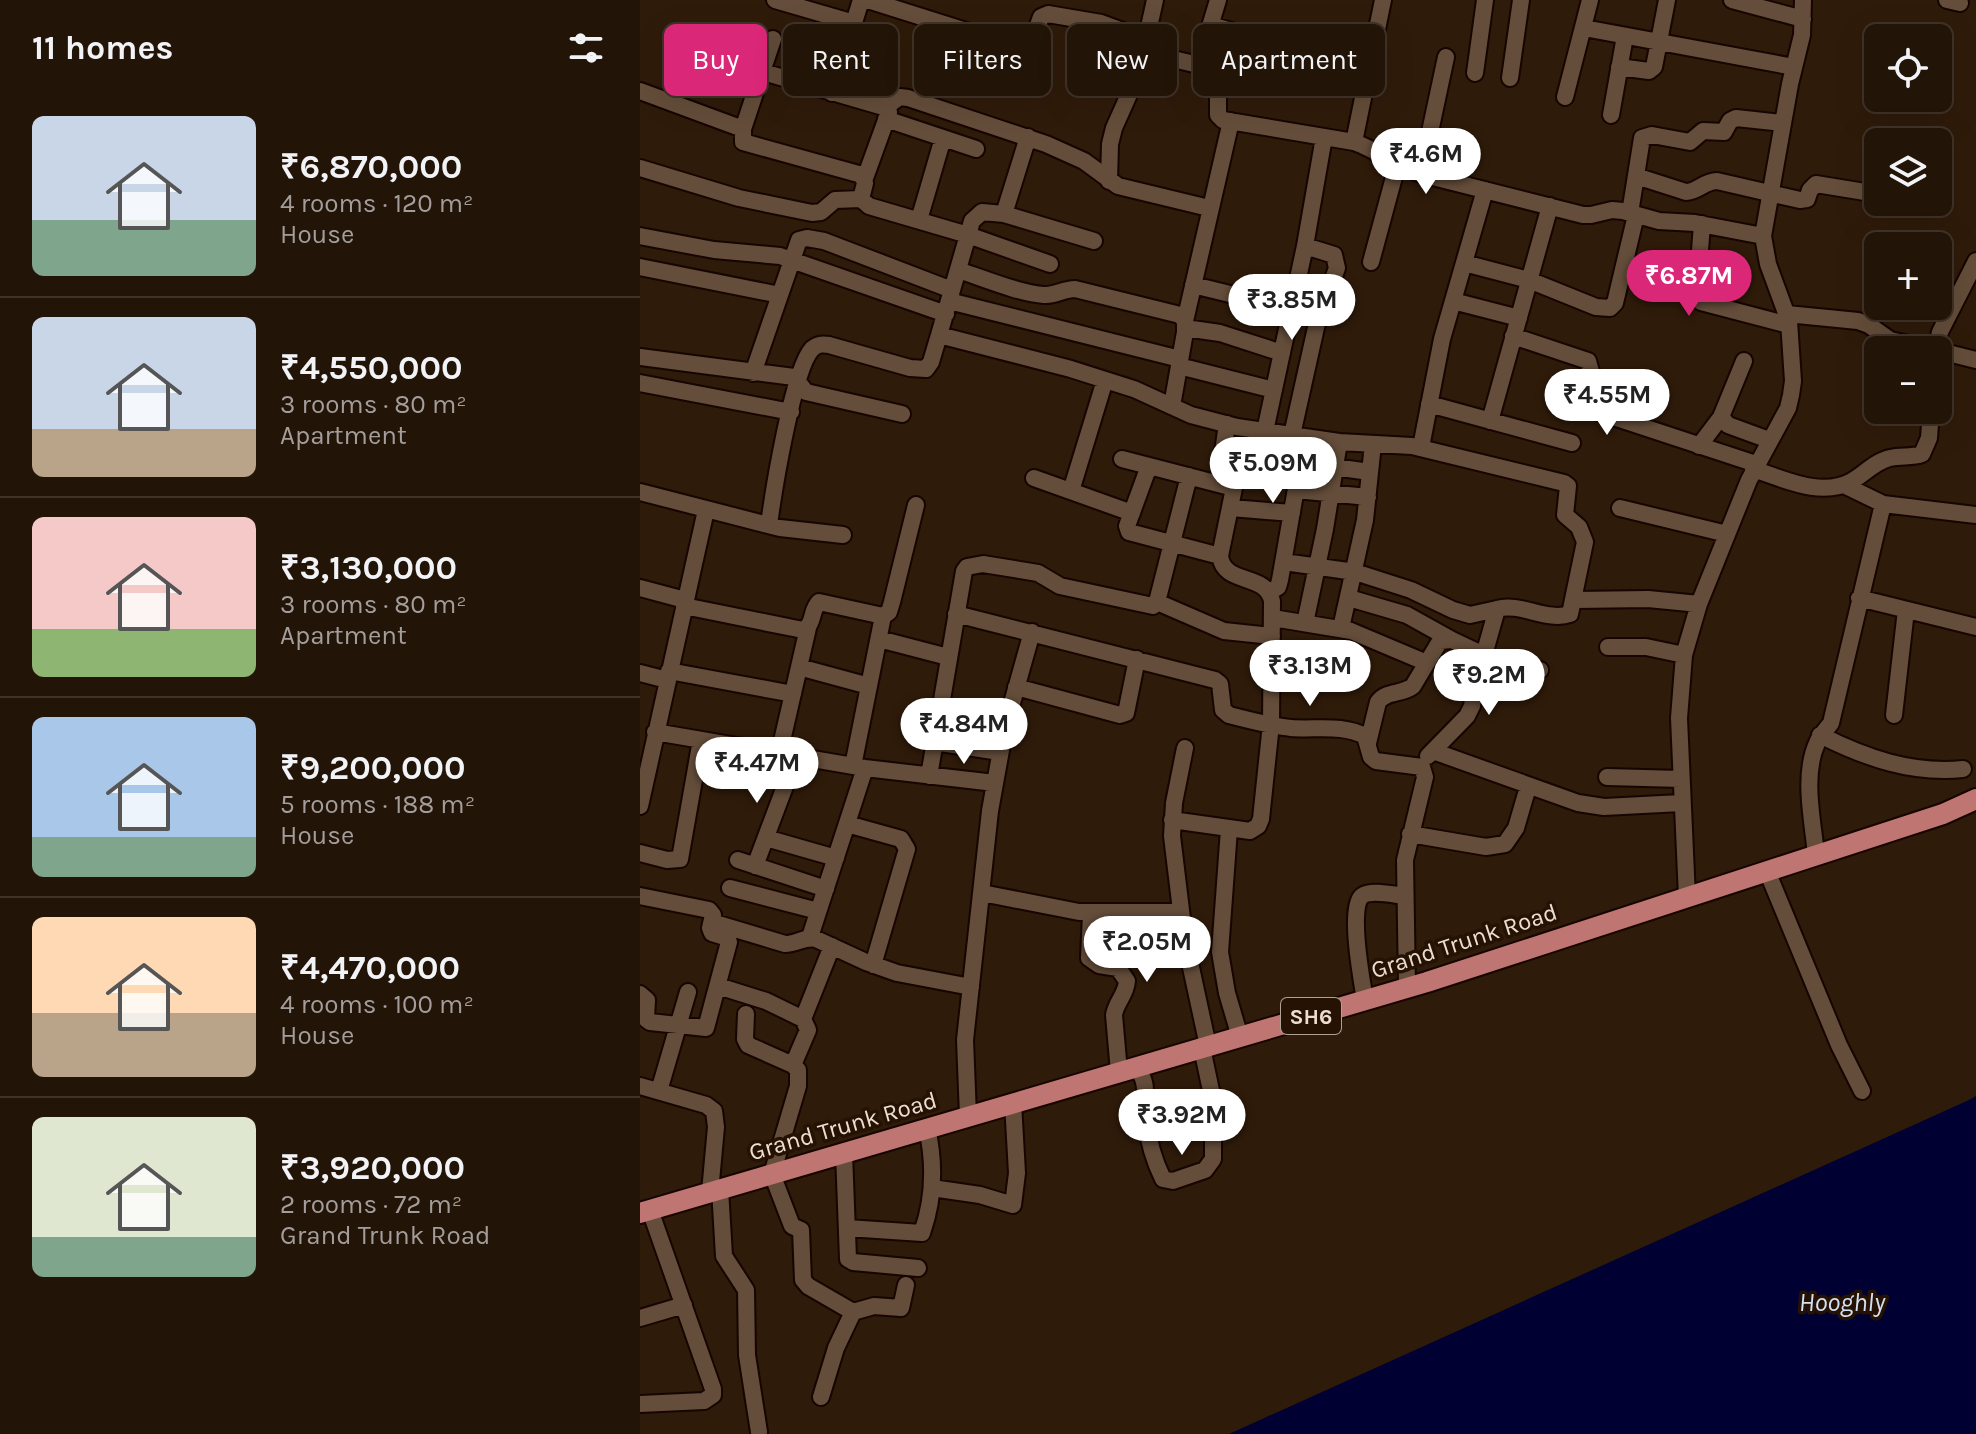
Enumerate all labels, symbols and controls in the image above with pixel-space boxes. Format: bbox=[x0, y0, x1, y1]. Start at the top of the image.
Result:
chip: Buy bbox=[664, 24, 767, 96]
chip: Rent bbox=[783, 24, 898, 96]
chip: Filters bbox=[914, 24, 1051, 96]
chip: New bbox=[1067, 24, 1177, 96]
chip: Apartment bbox=[1193, 24, 1385, 96]
map controls bbox=[1864, 24, 1952, 424]
button: locate bbox=[1864, 24, 1952, 112]
icon: filters bbox=[564, 26, 608, 70]
text: 11 homes bbox=[32, 28, 174, 68]
pin: ₹4.6M bbox=[1370, 128, 1482, 196]
button: layers bbox=[1864, 128, 1952, 216]
text: ₹4.6M bbox=[1389, 138, 1463, 169]
text: ₹6,870,000 bbox=[280, 147, 462, 187]
icon: home bbox=[96, 148, 192, 244]
text: 4 rooms · 120 m² bbox=[280, 188, 474, 219]
text: House bbox=[280, 219, 354, 250]
button: + bbox=[1864, 232, 1952, 320]
pin: ₹6.87M bbox=[1624, 250, 1754, 318]
text: ₹6.87M bbox=[1645, 260, 1733, 291]
pin: ₹3.85M bbox=[1227, 274, 1357, 342]
text: ₹3.85M bbox=[1246, 284, 1338, 315]
button: − bbox=[1864, 336, 1952, 424]
text: ₹4,550,000 bbox=[280, 348, 462, 388]
icon: home bbox=[96, 349, 192, 445]
pin: ₹4.55M bbox=[1542, 369, 1672, 437]
text: ₹4.55M bbox=[1563, 379, 1651, 410]
text: 3 rooms · 80 m² bbox=[280, 389, 467, 420]
text: Apartment bbox=[280, 420, 407, 451]
pin: ₹5.09M bbox=[1208, 437, 1338, 505]
text: ₹5.09M bbox=[1228, 447, 1318, 478]
text: ₹3,130,000 bbox=[280, 548, 457, 588]
icon: home bbox=[96, 549, 192, 645]
text: 3 rooms · 80 m² bbox=[280, 589, 467, 620]
text: Apartment bbox=[280, 620, 407, 651]
pin: ₹3.13M bbox=[1245, 640, 1375, 708]
pin: ₹9.2M bbox=[1433, 649, 1545, 717]
text: ₹3.13M bbox=[1268, 650, 1352, 681]
text: ₹9.2M bbox=[1452, 659, 1526, 690]
pin: ₹4.84M bbox=[899, 698, 1029, 766]
text: ₹4.84M bbox=[919, 708, 1009, 739]
pin: ₹4.47M bbox=[692, 737, 822, 805]
text: ₹4.47M bbox=[713, 747, 801, 778]
text: ₹9,200,000 bbox=[280, 748, 466, 788]
icon: home bbox=[96, 749, 192, 845]
text: 5 rooms · 188 m² bbox=[280, 789, 475, 820]
text: House bbox=[280, 820, 354, 851]
street label: Grand Trunk Road bbox=[1367, 898, 1561, 984]
pin: ₹2.05M bbox=[1082, 916, 1212, 984]
text: ₹2.05M bbox=[1102, 926, 1192, 957]
text: ₹4,470,000 bbox=[280, 948, 460, 988]
icon: home bbox=[96, 949, 192, 1045]
text: 4 rooms · 100 m² bbox=[280, 989, 474, 1020]
road number: SH6 bbox=[1281, 998, 1341, 1034]
text: House bbox=[280, 1020, 354, 1051]
street label: Grand Trunk Road bbox=[746, 1086, 940, 1166]
pin: ₹3.92M bbox=[1117, 1089, 1247, 1157]
text: ₹3.92M bbox=[1137, 1099, 1227, 1130]
text: ₹3,920,000 bbox=[280, 1148, 465, 1188]
icon: home bbox=[96, 1149, 192, 1245]
text: 2 rooms · 72 m² bbox=[280, 1189, 462, 1220]
text: Grand Trunk Road bbox=[280, 1220, 490, 1251]
water label: Hooghly bbox=[1799, 1287, 1886, 1318]

